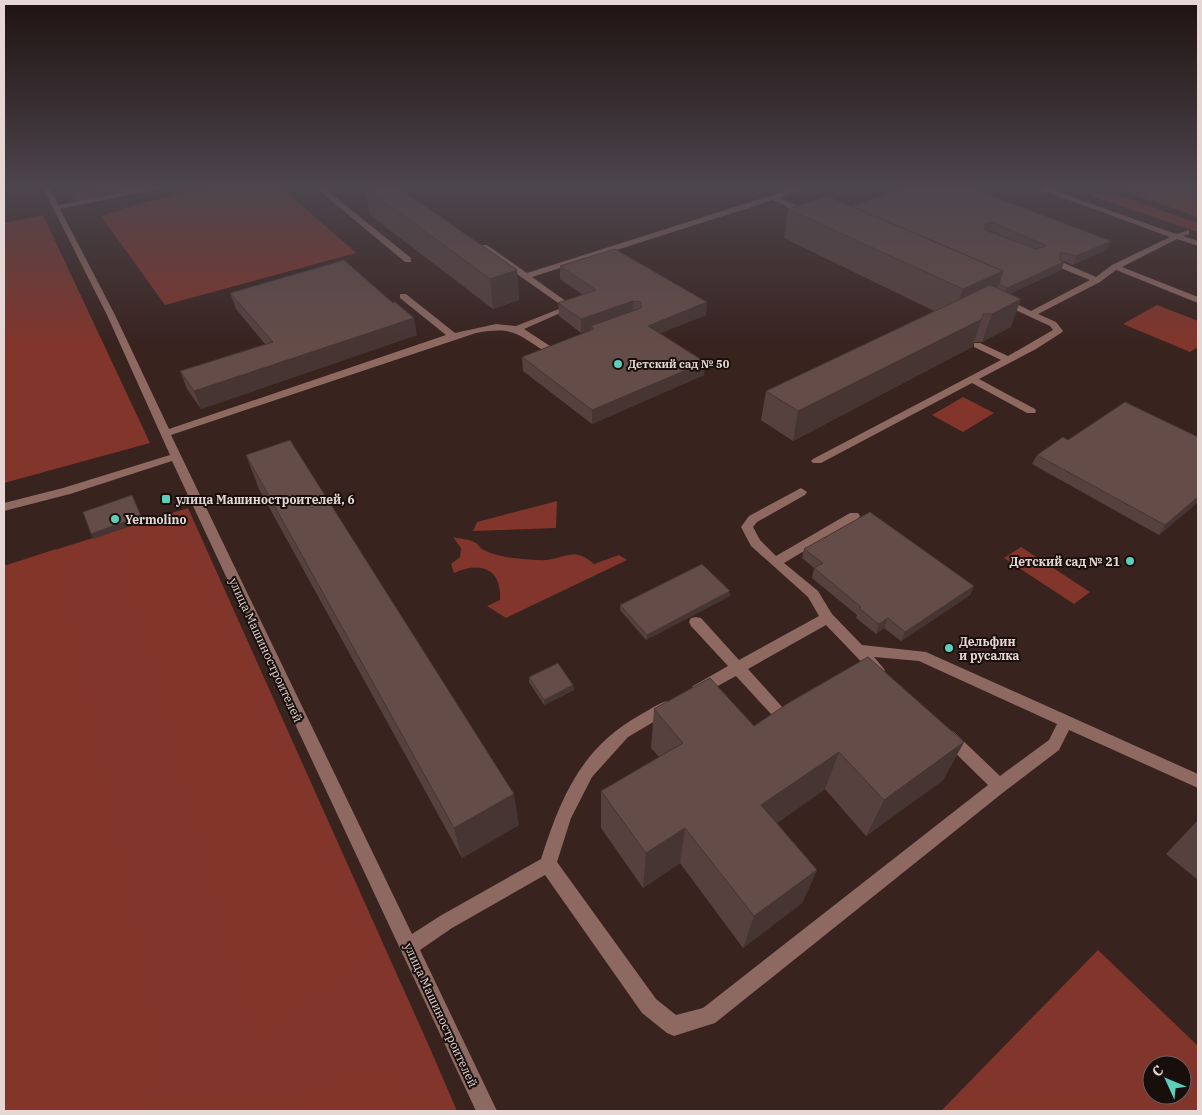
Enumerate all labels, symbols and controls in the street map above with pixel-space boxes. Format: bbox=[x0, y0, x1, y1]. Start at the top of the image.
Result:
place label: Детский сад № 50 bbox=[628, 357, 730, 371]
marker: Детский сад № 50 bbox=[612, 358, 624, 370]
place label: улица Машиностроителей, 6 bbox=[175, 492, 355, 507]
marker: улица Машиностроителей, 6 bbox=[160, 493, 172, 505]
place label: Yermolino bbox=[125, 512, 186, 527]
marker: Yermolino bbox=[109, 513, 121, 525]
place label: Детский сад № 21 bbox=[1009, 554, 1120, 569]
marker: Детский сад № 21 bbox=[1124, 555, 1136, 567]
street label: улица Машиностроителей bbox=[226, 575, 306, 725]
place label: Дельфин и русалка bbox=[959, 634, 1020, 663]
marker: Дельфин и русалка bbox=[943, 642, 955, 654]
street label: улица Машиностроителей bbox=[401, 940, 481, 1090]
north arrow bbox=[1142, 1055, 1192, 1105]
text: С bbox=[1148, 1061, 1167, 1081]

